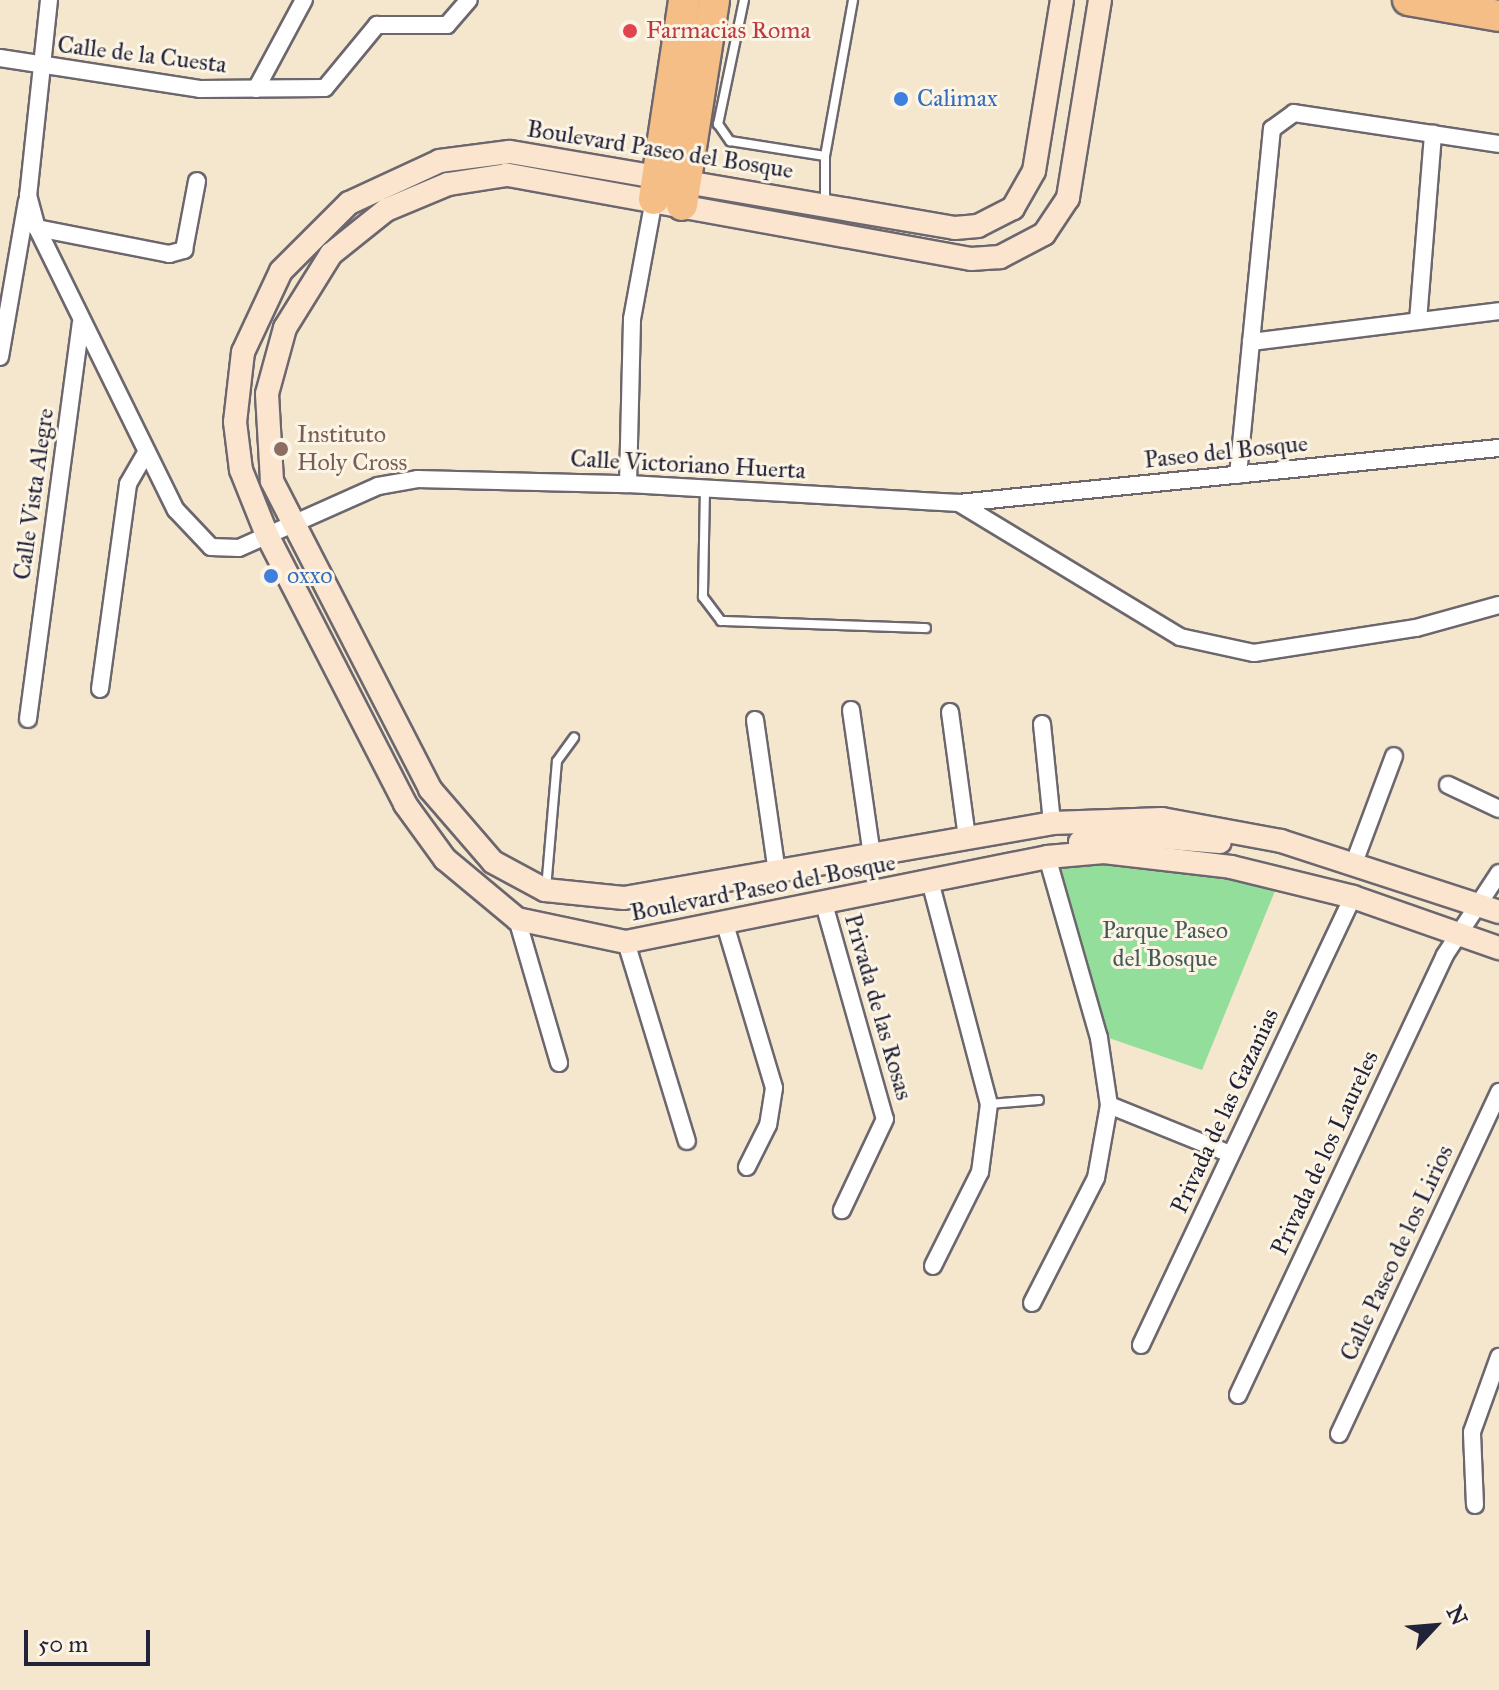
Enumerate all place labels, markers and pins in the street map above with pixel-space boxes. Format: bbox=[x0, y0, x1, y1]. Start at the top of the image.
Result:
place label: Farmacias Roma bbox=[646, 17, 811, 45]
marker: Farmacias Roma bbox=[621, 22, 639, 40]
place label: Calimax bbox=[917, 85, 998, 113]
marker: Calimax bbox=[892, 90, 910, 108]
place label: Instituto Holy Cross bbox=[297, 421, 407, 477]
marker: Instituto Holy Cross bbox=[272, 440, 290, 458]
place label: oxxo bbox=[287, 562, 332, 590]
marker: oxxo bbox=[262, 567, 280, 585]

